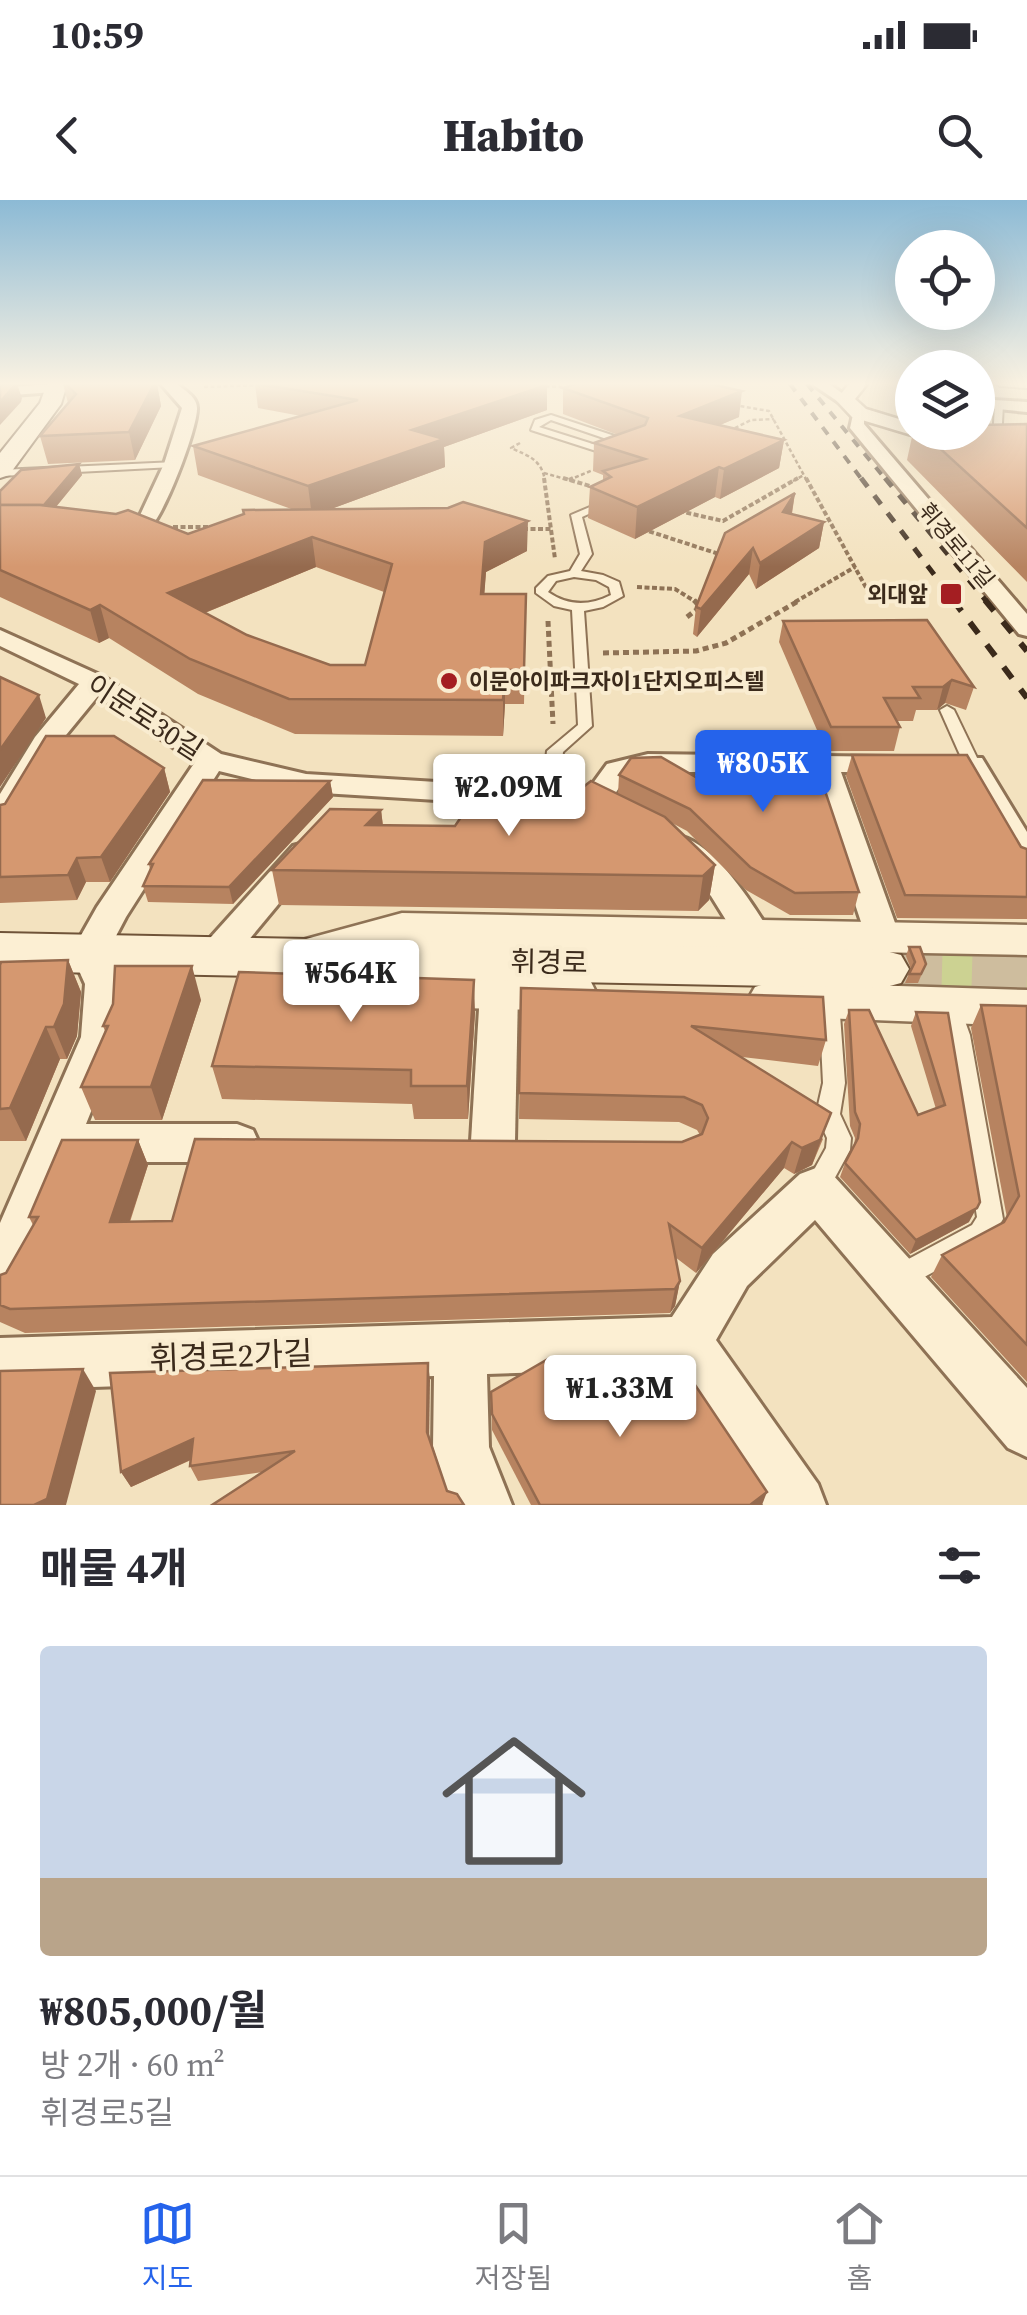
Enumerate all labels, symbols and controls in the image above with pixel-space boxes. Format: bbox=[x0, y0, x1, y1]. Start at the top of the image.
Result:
text: 10:59 bbox=[50, 9, 144, 61]
text: Habito bbox=[443, 104, 584, 166]
icon: back bbox=[40, 108, 95, 163]
icon: search bbox=[932, 108, 987, 163]
map controls bbox=[895, 230, 995, 450]
button: locate bbox=[895, 230, 995, 330]
button: layers bbox=[895, 350, 995, 450]
street label: 휘경로11길 bbox=[912, 496, 1002, 594]
place label: 외대앞 bbox=[867, 579, 928, 609]
marker: 외대앞 bbox=[938, 581, 964, 607]
street label: 이문로30길 bbox=[80, 665, 210, 769]
place label: 이문아이파크자이1단지오피스텔 bbox=[469, 666, 764, 696]
marker: 이문아이파크자이1단지오피스텔 bbox=[438, 670, 460, 692]
pin: ₩805K bbox=[693, 730, 833, 815]
text: ₩805K bbox=[717, 740, 809, 784]
pin: ₩2.09M bbox=[428, 754, 590, 839]
text: ₩2.09M bbox=[455, 764, 563, 808]
pin: ₩564K bbox=[281, 940, 421, 1025]
street label: 휘경로 bbox=[510, 942, 588, 982]
text: ₩564K bbox=[305, 950, 397, 994]
street label: 휘경로2가길 bbox=[149, 1331, 313, 1381]
pin: ₩1.33M bbox=[539, 1355, 701, 1440]
text: ₩1.33M bbox=[566, 1365, 674, 1409]
icon: filters bbox=[932, 1538, 987, 1593]
text: 매물 4개 bbox=[40, 1539, 188, 1597]
icon: home bbox=[424, 1711, 604, 1891]
text: ₩805,000/월 bbox=[40, 1981, 267, 2039]
text: 방 2개 · 60 m² bbox=[40, 2043, 225, 2087]
text: 휘경로5길 bbox=[40, 2091, 174, 2135]
tab: 지도 bbox=[140, 2196, 195, 2297]
tab: 저장됨 bbox=[475, 2196, 552, 2297]
tab: 홈 bbox=[832, 2196, 887, 2297]

